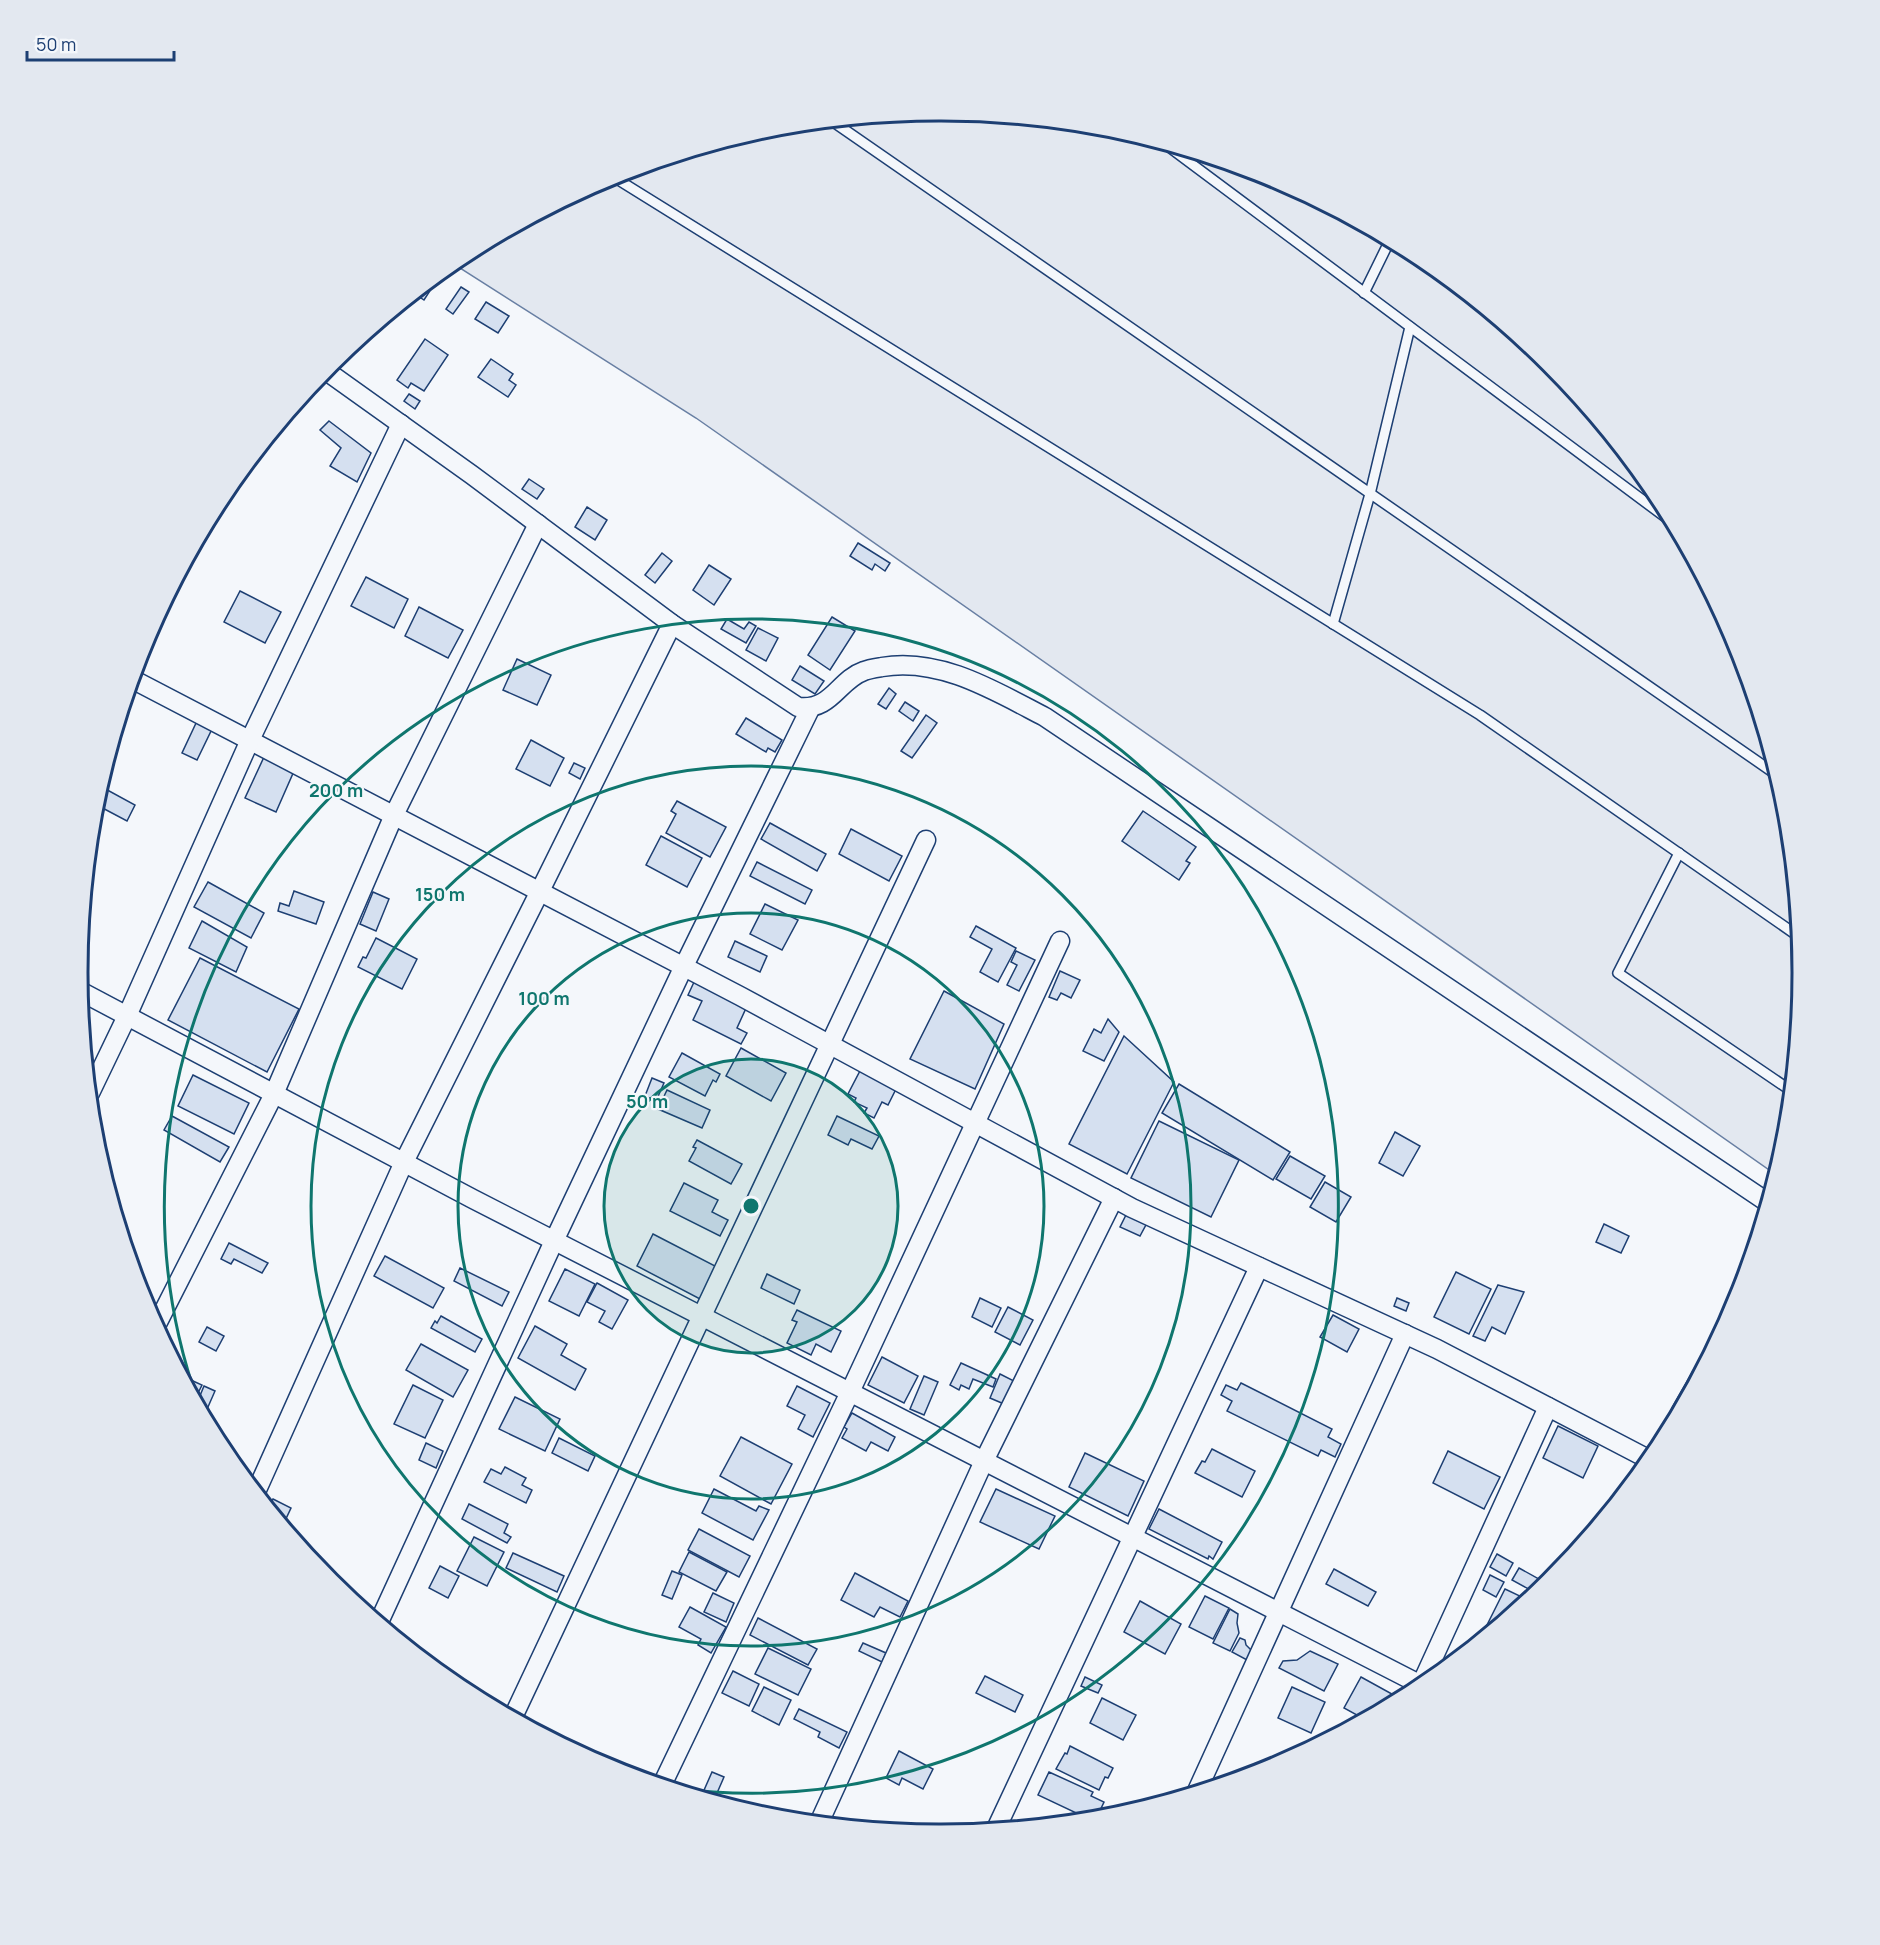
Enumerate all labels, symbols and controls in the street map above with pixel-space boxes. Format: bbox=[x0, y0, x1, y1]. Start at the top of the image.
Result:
scale bar bbox=[27, 24, 174, 62]
text: 50 m bbox=[36, 32, 76, 56]
text: 200 m bbox=[309, 778, 363, 802]
text: 150 m bbox=[415, 882, 465, 906]
text: 100 m bbox=[518, 986, 570, 1010]
text: 50 m bbox=[626, 1089, 668, 1113]
centre of rings bbox=[741, 1196, 761, 1216]

